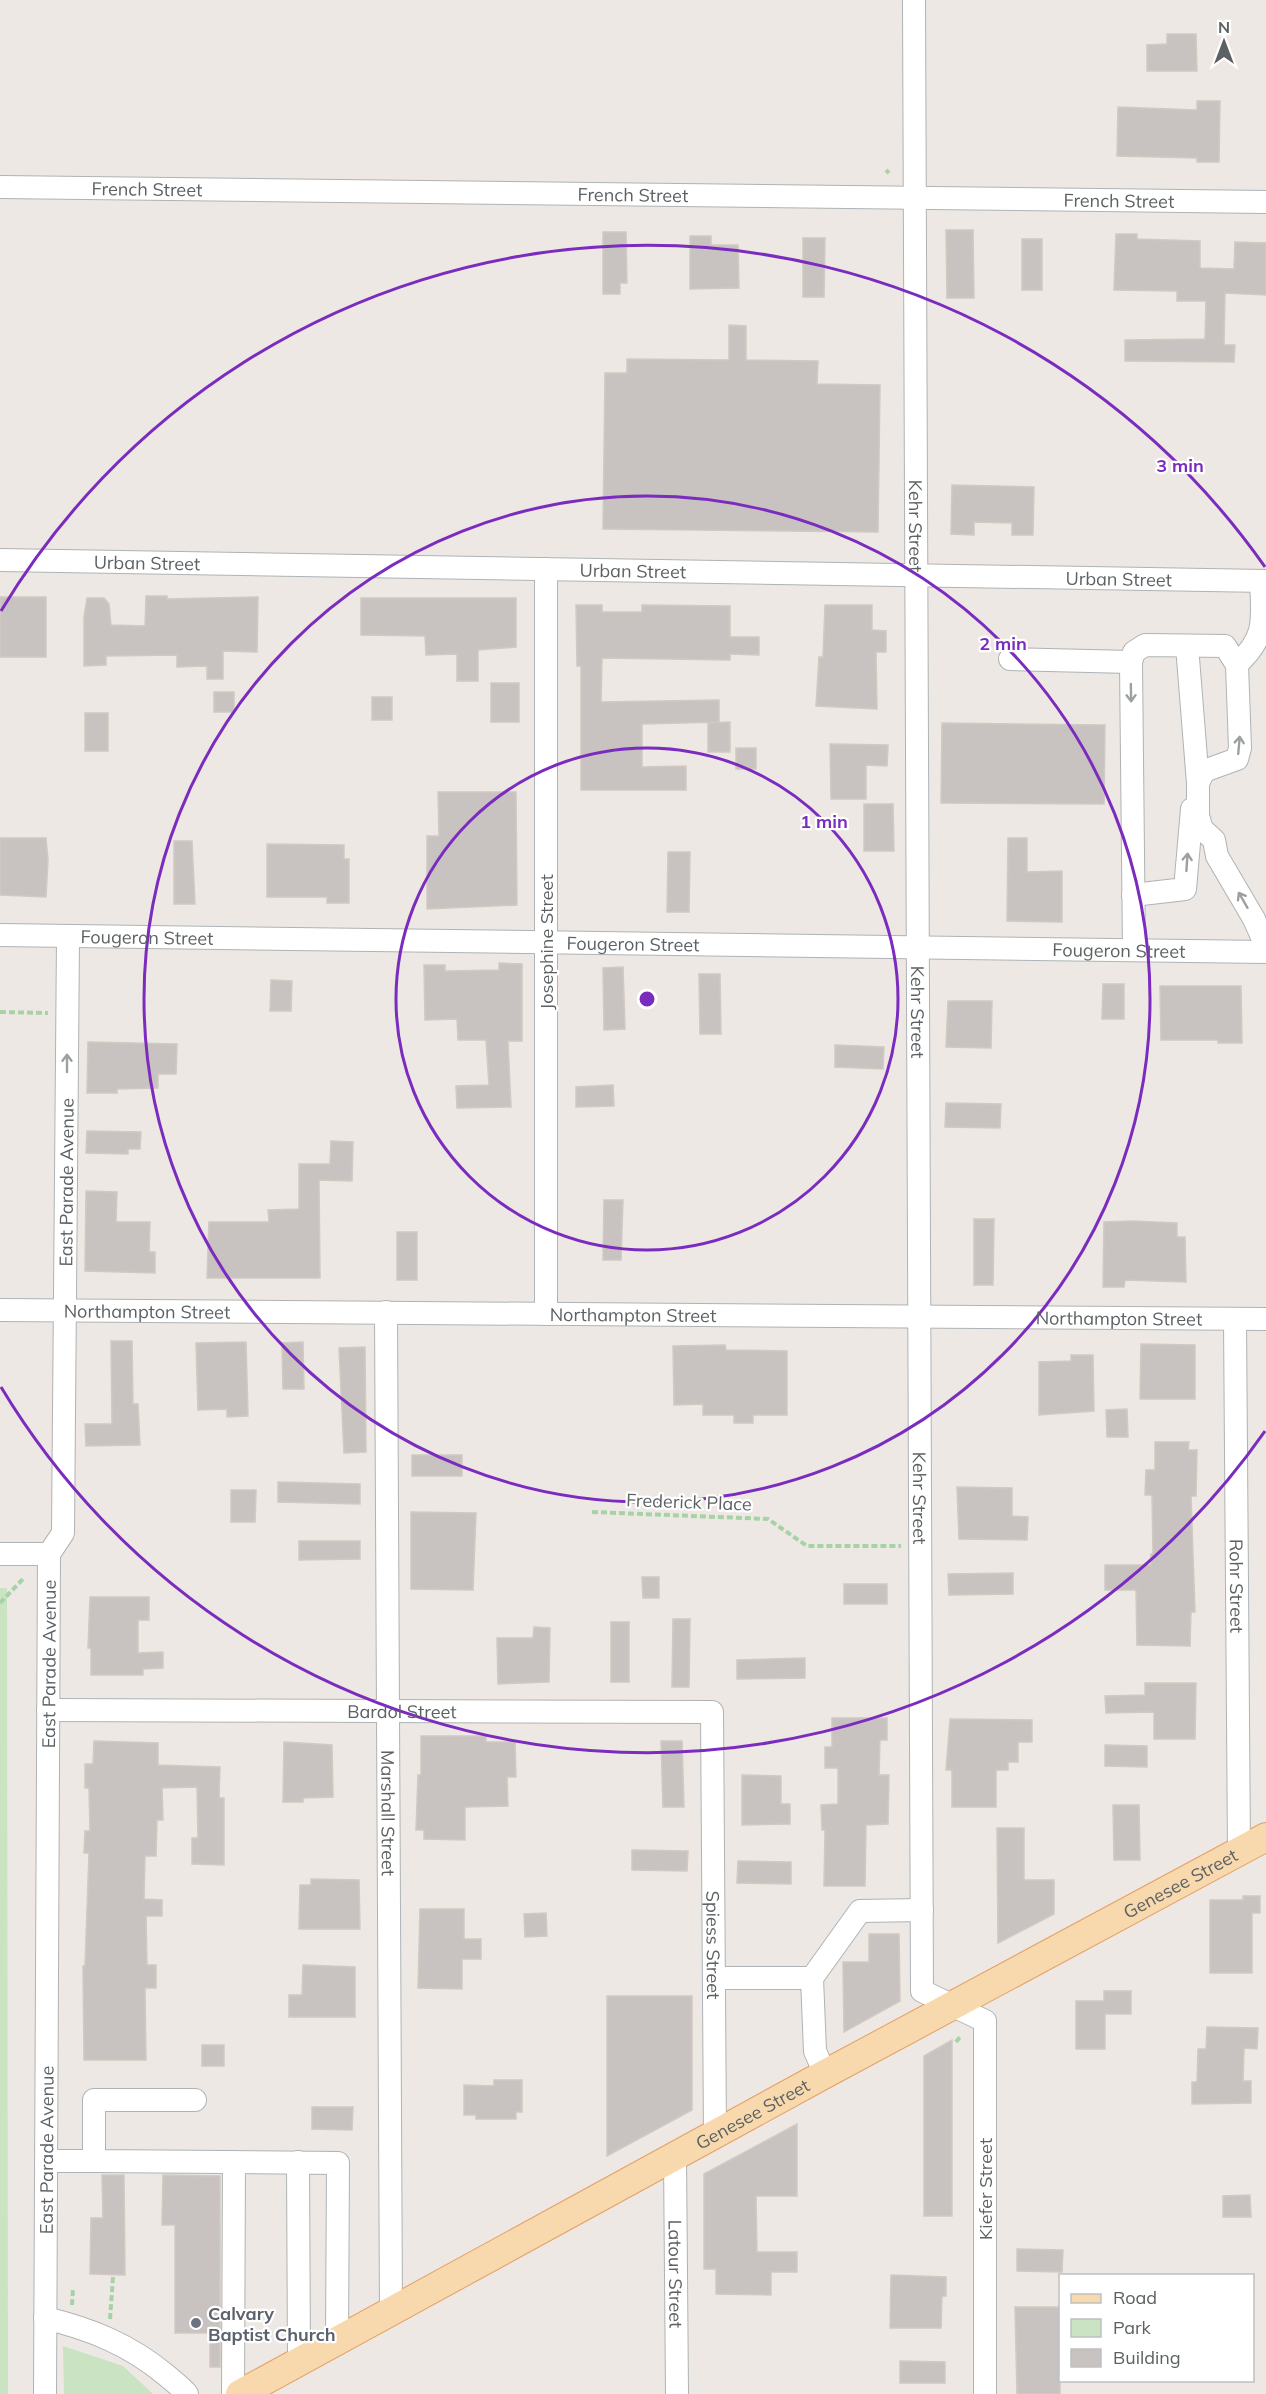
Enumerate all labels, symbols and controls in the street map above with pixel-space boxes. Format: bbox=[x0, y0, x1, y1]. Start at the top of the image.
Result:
north arrow bbox=[1194, 12, 1254, 72]
text: N bbox=[1218, 17, 1230, 37]
street label: French Street bbox=[91, 177, 202, 201]
street label: French Street bbox=[577, 182, 688, 207]
street label: French Street bbox=[1063, 188, 1174, 212]
text: 3 min bbox=[1156, 454, 1204, 477]
street label: Kehr Street bbox=[904, 480, 928, 572]
street label: Urban Street bbox=[94, 550, 200, 575]
street label: Urban Street bbox=[580, 558, 686, 583]
street label: Urban Street bbox=[1065, 566, 1172, 591]
text: 2 min bbox=[979, 632, 1027, 655]
one-way arrow bbox=[1125, 683, 1137, 703]
one-way arrow bbox=[1234, 735, 1245, 755]
text: 1 min bbox=[800, 810, 848, 833]
one-way arrow bbox=[1182, 853, 1193, 873]
street label: Josephine Street bbox=[535, 874, 558, 1010]
one-way arrow bbox=[1237, 892, 1249, 909]
street label: Fougeron Street bbox=[80, 925, 214, 949]
street label: Fougeron Street bbox=[566, 931, 700, 956]
street label: Fougeron Street bbox=[1052, 938, 1186, 962]
street label: Kehr Street bbox=[906, 966, 930, 1058]
centre of rings bbox=[637, 989, 657, 1009]
one-way arrow bbox=[61, 1054, 73, 1074]
street label: East Parade Avenue bbox=[54, 1098, 78, 1267]
street label: Northampton Street bbox=[64, 1299, 230, 1323]
street label: Northampton Street bbox=[550, 1302, 716, 1327]
street label: Northampton Street bbox=[1036, 1306, 1202, 1330]
street label: Kehr Street bbox=[908, 1452, 932, 1544]
street label: Frederick Place bbox=[626, 1488, 752, 1516]
street label: Rohr Street bbox=[1225, 1539, 1249, 1633]
street label: East Parade Avenue bbox=[37, 1580, 60, 1748]
street label: Bardol Street bbox=[347, 1699, 457, 1723]
street label: Marshall Street bbox=[377, 1750, 400, 1876]
street label: Genesee Street bbox=[1119, 1843, 1241, 1923]
street label: Spiess Street bbox=[702, 1891, 726, 1999]
street label: East Parade Avenue bbox=[34, 2066, 58, 2234]
street label: Genesee Street bbox=[691, 2073, 813, 2154]
street label: Kiefer Street bbox=[974, 2138, 997, 2240]
street label: Latour Street bbox=[664, 2220, 688, 2328]
legend bbox=[1059, 2274, 1254, 2382]
text: Road bbox=[1113, 2286, 1157, 2309]
place label: Calvary Baptist Church bbox=[208, 2302, 336, 2346]
marker: Calvary Baptist Church bbox=[189, 2316, 203, 2330]
text: Park bbox=[1113, 2316, 1152, 2339]
text: Building bbox=[1113, 2346, 1181, 2369]

